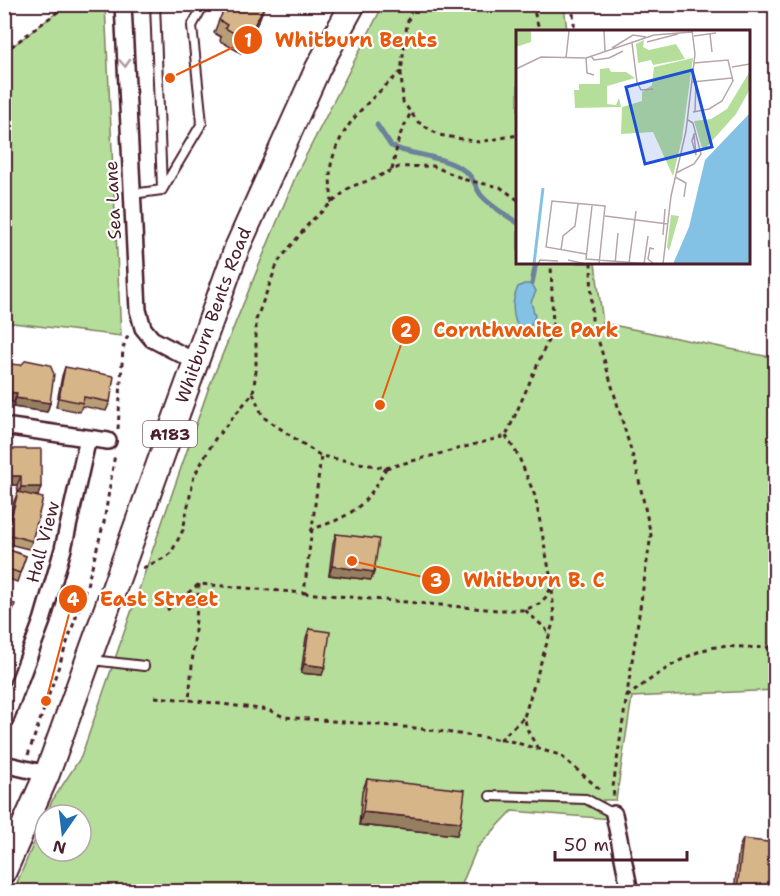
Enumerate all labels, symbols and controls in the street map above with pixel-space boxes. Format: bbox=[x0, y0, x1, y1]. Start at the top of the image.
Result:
callout: Whitburn Bents bbox=[233, 21, 449, 59]
text: Whitburn Bents bbox=[275, 27, 437, 53]
text: 1 bbox=[244, 29, 252, 53]
inset map bbox=[516, 30, 750, 264]
one-way arrow bbox=[118, 58, 131, 67]
street label: Sea Lane bbox=[99, 160, 127, 240]
street label: Whitburn Bents Road bbox=[170, 223, 257, 407]
callout: Cornthwaite Park bbox=[391, 311, 630, 349]
text: Cornthwaite Park bbox=[433, 317, 619, 343]
text: 2 bbox=[400, 319, 413, 343]
road number: A183 bbox=[143, 421, 197, 447]
street label: Hall View bbox=[21, 498, 65, 585]
callout: Whitburn B. C bbox=[421, 561, 617, 599]
text: Whitburn B. C bbox=[463, 567, 605, 593]
text: 3 bbox=[430, 569, 442, 593]
callout: East Street bbox=[58, 580, 230, 618]
text: East Street bbox=[100, 586, 219, 612]
text: 4 bbox=[67, 588, 80, 612]
north arrow bbox=[33, 803, 93, 863]
scale bar bbox=[555, 824, 687, 862]
text: 50 m bbox=[564, 833, 609, 857]
text: N bbox=[51, 835, 68, 859]

